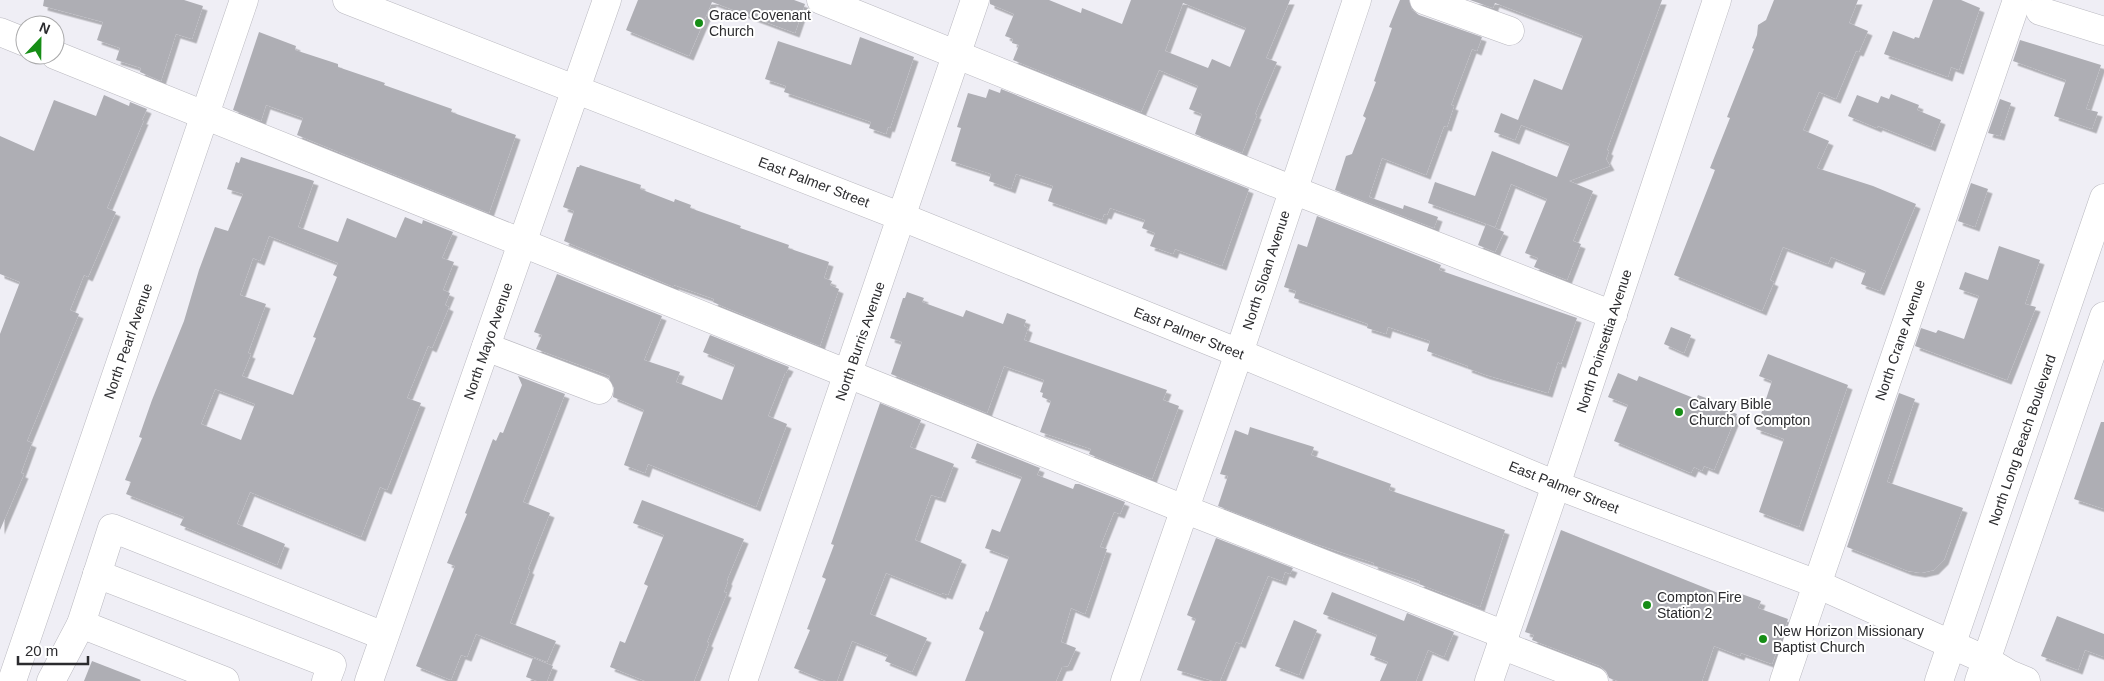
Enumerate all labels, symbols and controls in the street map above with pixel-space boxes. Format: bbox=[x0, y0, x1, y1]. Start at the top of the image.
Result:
place label: Grace Covenant Church bbox=[709, 7, 811, 39]
north arrow bbox=[15, 15, 65, 65]
marker: Grace Covenant Church bbox=[693, 17, 705, 29]
text: N bbox=[37, 19, 53, 37]
street label: East Palmer Street bbox=[756, 153, 872, 211]
street label: North Sloan Avenue bbox=[1239, 208, 1293, 332]
street label: North Poinsettia Avenue bbox=[1573, 267, 1635, 415]
street label: North Crane Avenue bbox=[1872, 277, 1928, 402]
street label: North Burris Avenue bbox=[832, 279, 888, 403]
street label: North Mayo Avenue bbox=[460, 280, 516, 402]
street label: North Pearl Avenue bbox=[101, 281, 155, 401]
street label: East Palmer Street bbox=[1132, 304, 1247, 362]
street label: North Long Beach Boulevard bbox=[1985, 352, 2059, 528]
place label: Calvary Bible Church of Compton bbox=[1689, 396, 1810, 428]
marker: Calvary Bible Church of Compton bbox=[1673, 406, 1685, 418]
street label: East Palmer Street bbox=[1507, 458, 1622, 516]
place label: Compton Fire Station 2 bbox=[1657, 589, 1742, 621]
marker: Compton Fire Station 2 bbox=[1641, 599, 1653, 611]
place label: New Horizon Missionary Baptist Church bbox=[1773, 623, 1924, 655]
marker: New Horizon Missionary Baptist Church bbox=[1757, 633, 1769, 645]
scale bar bbox=[18, 634, 88, 666]
text: 20 m bbox=[25, 642, 58, 659]

